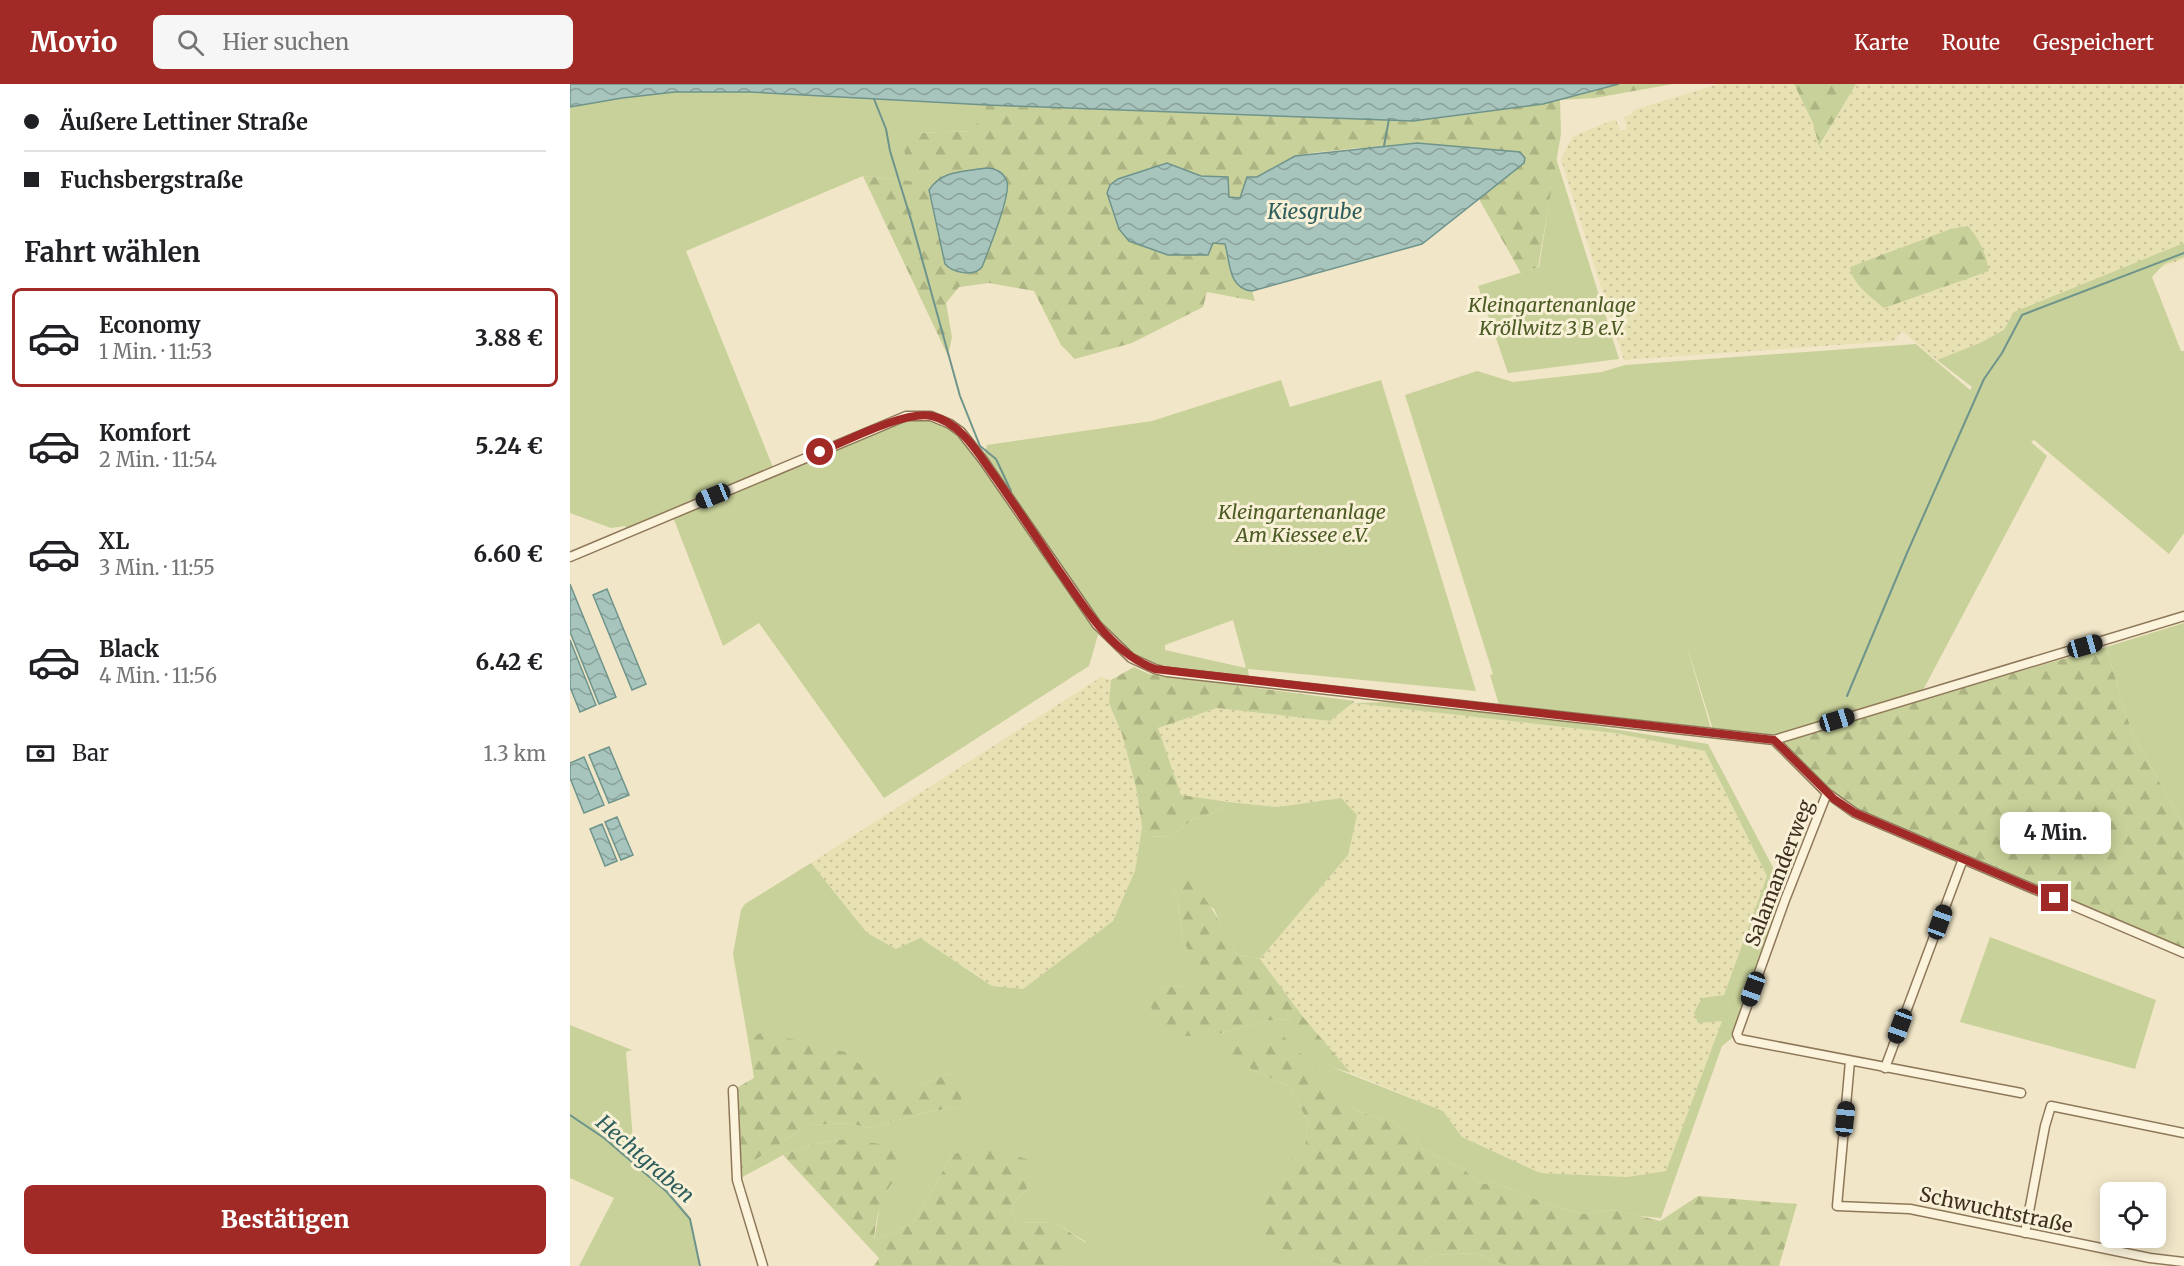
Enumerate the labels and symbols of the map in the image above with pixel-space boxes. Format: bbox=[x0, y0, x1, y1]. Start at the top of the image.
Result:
water label: Kiesgrube bbox=[1267, 198, 1362, 225]
park label: Kleingartenanlage Kröllwitz 3 B e.V. bbox=[1467, 292, 1636, 340]
route start bbox=[806, 438, 833, 465]
car bbox=[693, 481, 733, 511]
park label: Kleingartenanlage Am Kiessee e.V. bbox=[1217, 499, 1386, 547]
car bbox=[2065, 632, 2105, 660]
car bbox=[1817, 706, 1857, 734]
street label: Salamanderweg bbox=[1739, 796, 1818, 950]
callout: 4 Min. bbox=[2000, 811, 2110, 853]
route end bbox=[2041, 884, 2068, 911]
car bbox=[1925, 902, 1955, 942]
car bbox=[1738, 969, 1768, 1009]
car bbox=[1885, 1006, 1915, 1046]
car bbox=[1834, 1100, 1856, 1138]
water label: Hechtgraben bbox=[590, 1108, 700, 1209]
street label: Schwuchtstraße bbox=[1917, 1181, 2075, 1238]

